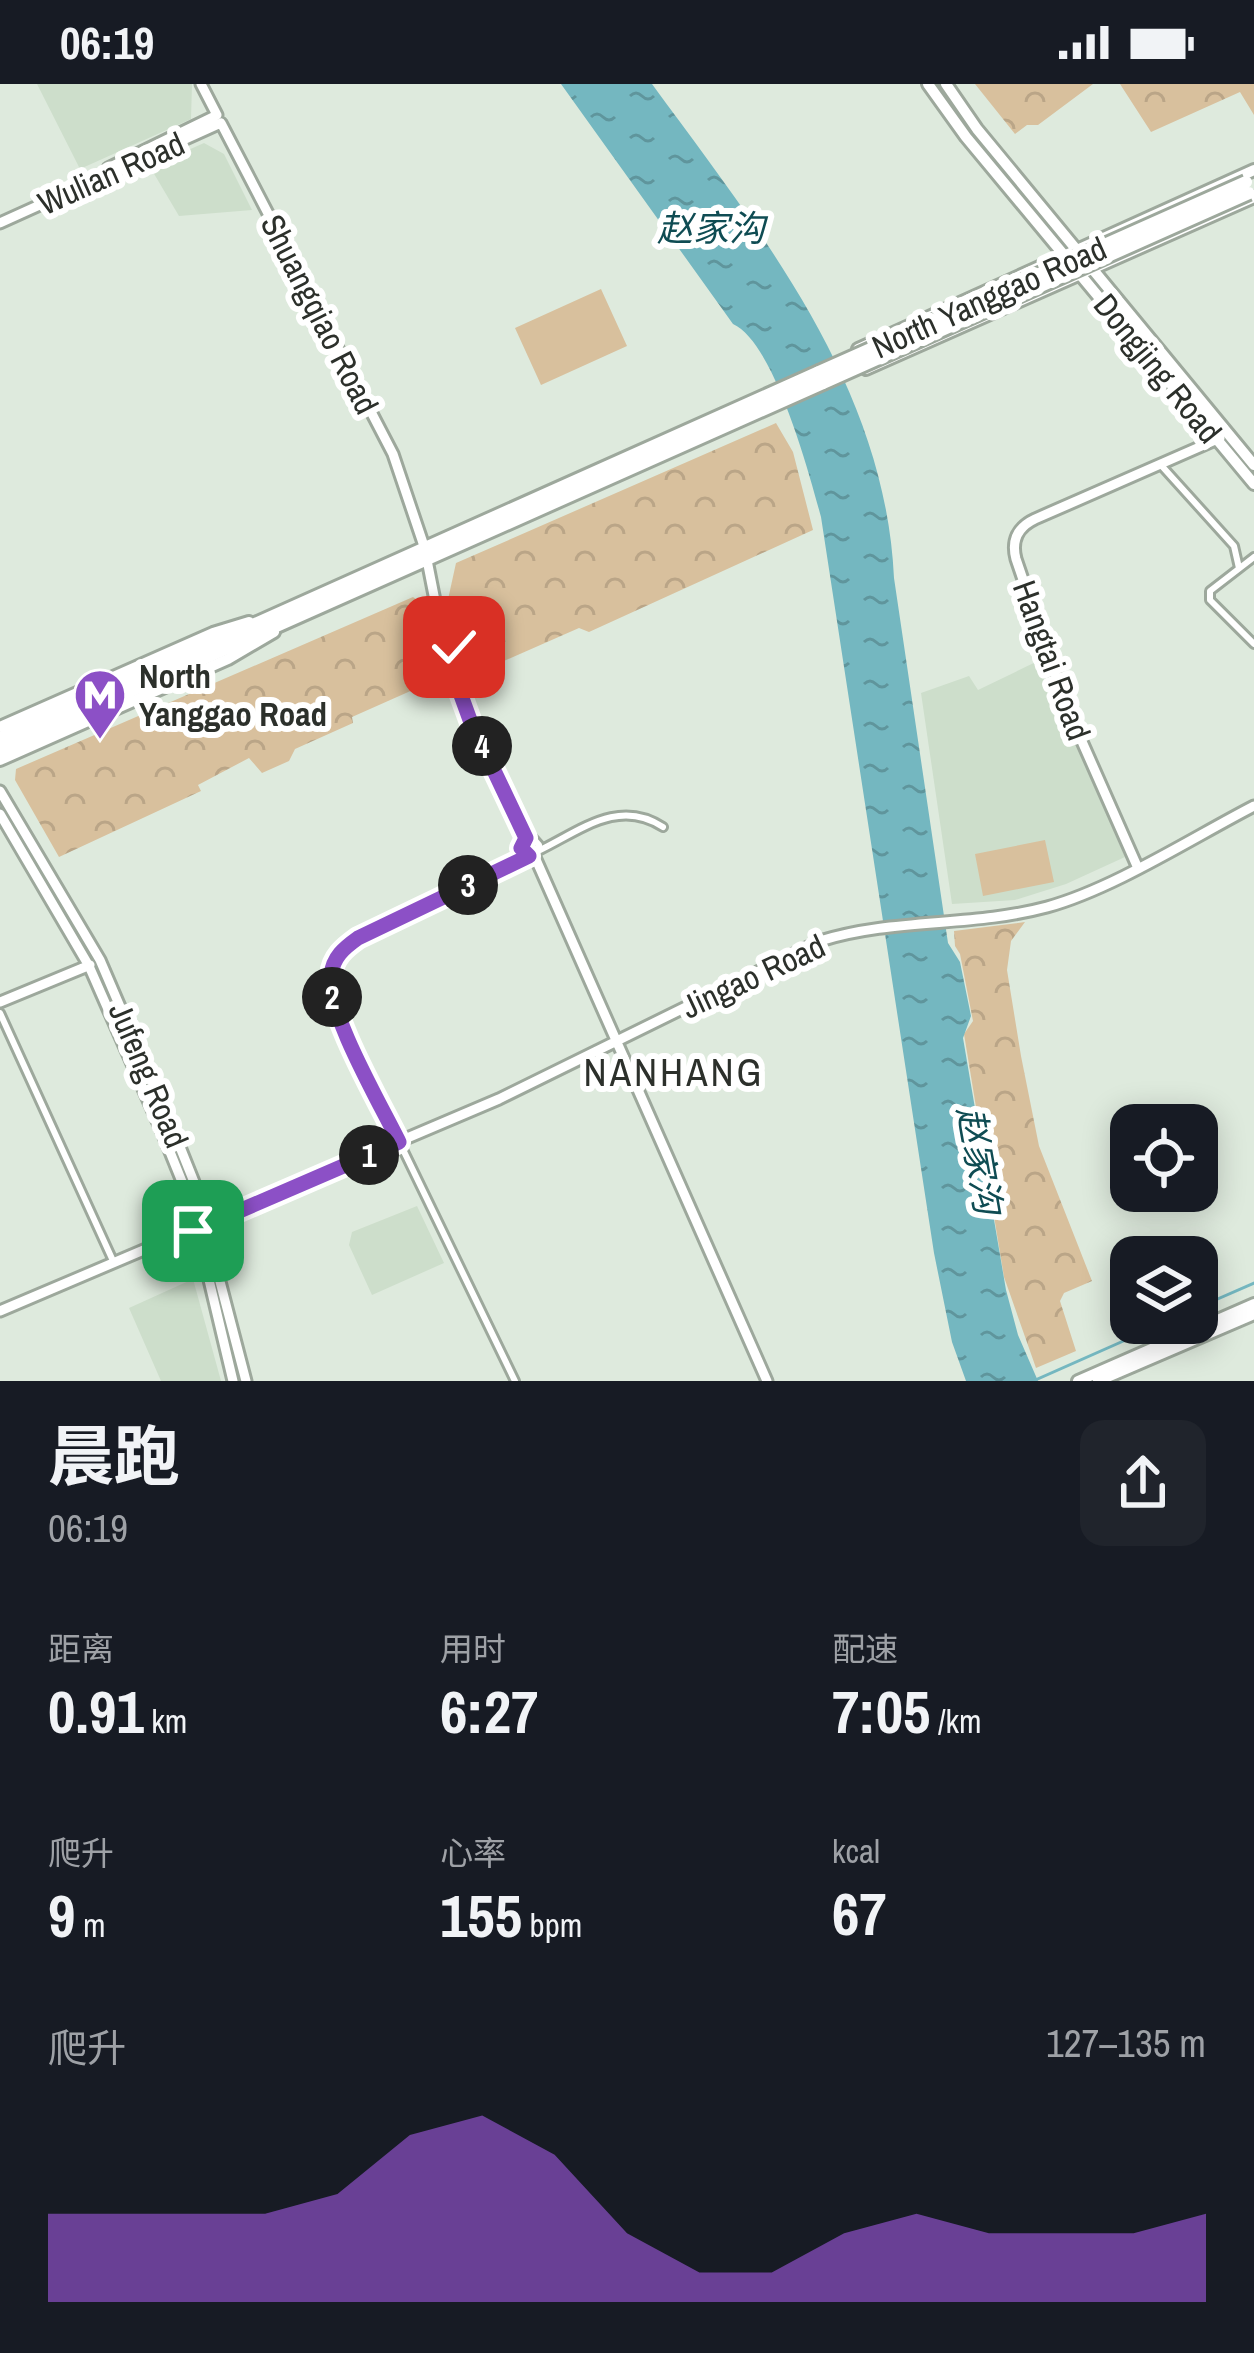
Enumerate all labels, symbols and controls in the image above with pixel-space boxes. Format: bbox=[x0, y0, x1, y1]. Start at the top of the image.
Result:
text: 06:19 bbox=[60, 12, 154, 73]
street label: Wulian Road bbox=[31, 121, 191, 225]
water label: 赵家沟 bbox=[657, 204, 769, 252]
street label: Shuangqiao Road bbox=[251, 207, 389, 421]
street label: North Yanggao Road bbox=[865, 226, 1113, 368]
street label: Dongjing Road bbox=[1084, 284, 1232, 452]
street label: Hangtai Road bbox=[1003, 574, 1101, 746]
pin bbox=[403, 596, 505, 698]
icon: check bbox=[421, 614, 487, 680]
place label: North Yanggao Road bbox=[139, 654, 327, 736]
metro station icon: North Yanggao Road bbox=[72, 667, 128, 741]
pin: 4 bbox=[452, 716, 512, 776]
text: 4 bbox=[474, 724, 490, 768]
pin: 3 bbox=[438, 855, 498, 915]
text: 3 bbox=[460, 863, 476, 907]
street label: Jingao Road bbox=[674, 924, 832, 1028]
pin: 2 bbox=[302, 967, 362, 1027]
text: 2 bbox=[324, 975, 340, 1019]
street label: Jufeng Road bbox=[99, 996, 199, 1154]
district label: NANHANG bbox=[584, 1046, 764, 1098]
water label: 赵家沟 bbox=[947, 1103, 1014, 1221]
map controls bbox=[1110, 1104, 1218, 1344]
button: locate bbox=[1110, 1104, 1218, 1212]
pin: 1 bbox=[339, 1125, 399, 1185]
text: 1 bbox=[361, 1133, 377, 1177]
pin bbox=[142, 1180, 244, 1282]
icon: arrive bbox=[160, 1198, 226, 1264]
button: layers bbox=[1110, 1236, 1218, 1344]
text: 晨跑 bbox=[48, 1412, 180, 1501]
button: share bbox=[1080, 1420, 1206, 1546]
text: 06:19 bbox=[48, 1502, 128, 1554]
text: 距离 bbox=[48, 1627, 114, 1671]
text: 用时 bbox=[440, 1627, 506, 1671]
text: 配速 bbox=[832, 1627, 898, 1671]
text: 0.91 bbox=[48, 1671, 144, 1752]
text: 6:27 bbox=[440, 1671, 538, 1752]
text: 7:05 bbox=[832, 1671, 930, 1752]
text: km bbox=[144, 1699, 187, 1743]
text: /km bbox=[930, 1699, 982, 1743]
text: kcal bbox=[832, 1829, 880, 1873]
text: 爬升 bbox=[48, 1831, 114, 1875]
text: 心率 bbox=[440, 1831, 506, 1875]
text: 67 bbox=[832, 1873, 887, 1954]
text: 9 bbox=[48, 1875, 75, 1956]
text: 155 bbox=[440, 1875, 522, 1956]
text: m bbox=[75, 1903, 105, 1947]
text: bpm bbox=[522, 1903, 582, 1947]
text: 127–135 m bbox=[1046, 2017, 1206, 2069]
text: 爬升 bbox=[48, 2022, 126, 2074]

